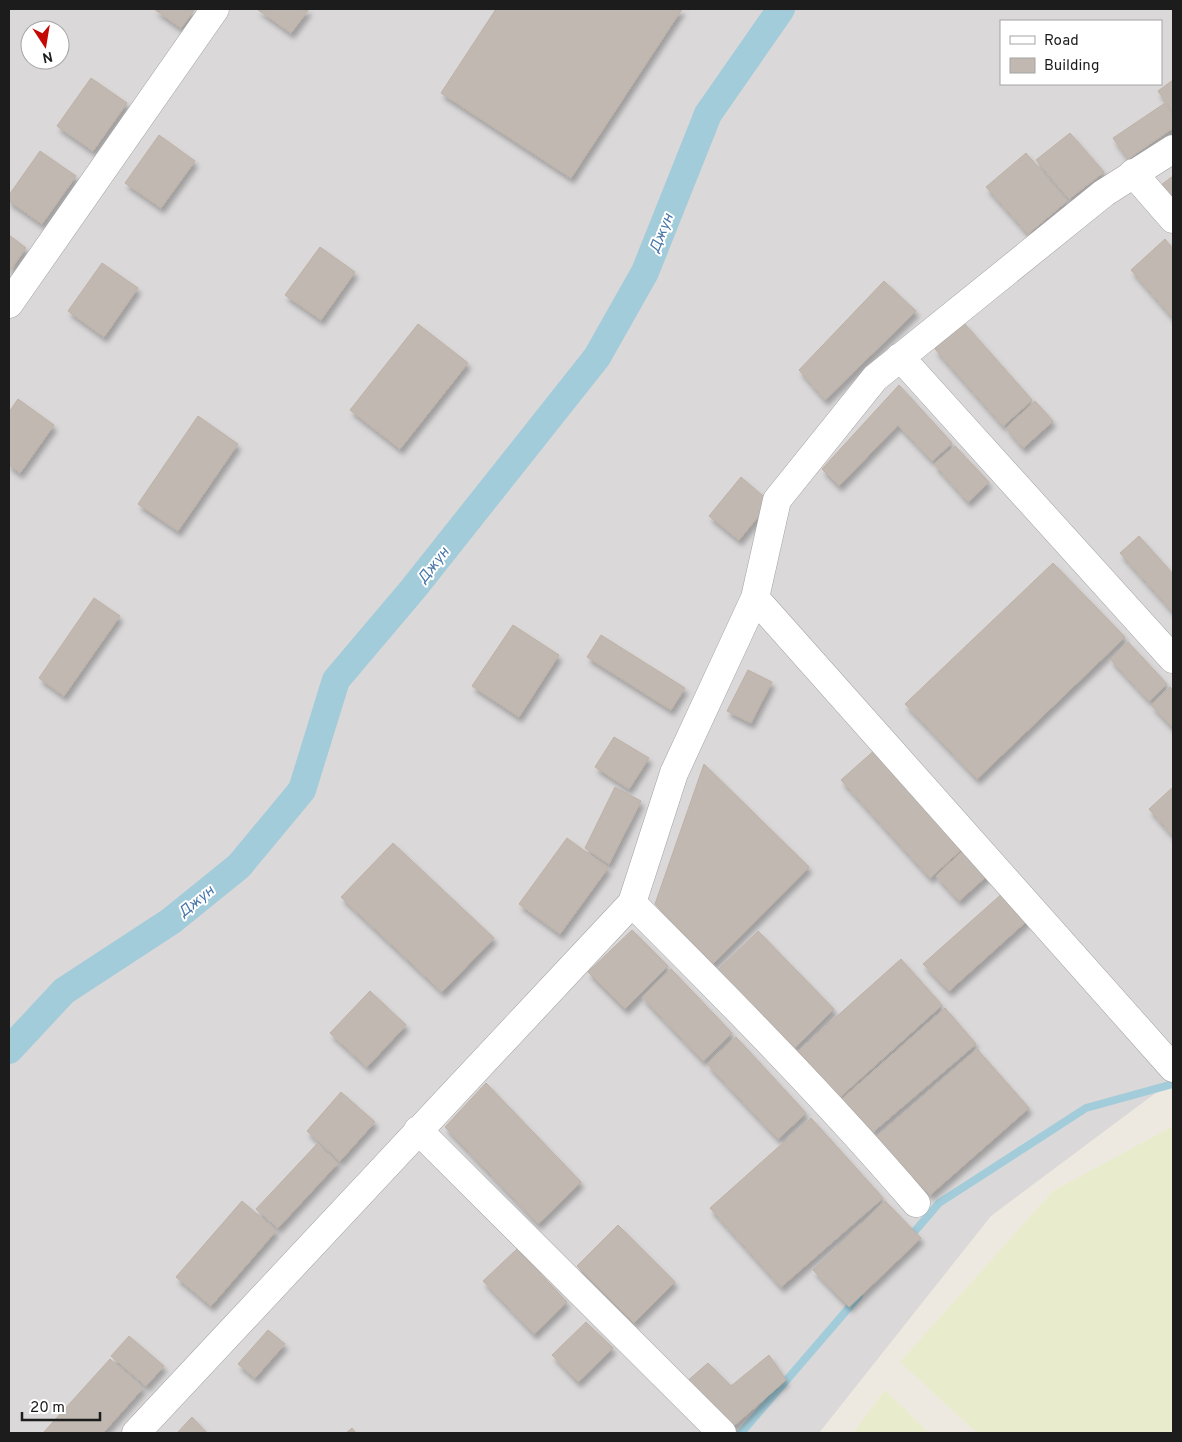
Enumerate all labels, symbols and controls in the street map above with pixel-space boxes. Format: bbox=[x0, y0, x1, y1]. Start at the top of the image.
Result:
north arrow bbox=[20, 20, 70, 70]
legend bbox=[1000, 20, 1162, 85]
text: Road bbox=[1044, 32, 1079, 51]
text: N bbox=[41, 47, 54, 66]
text: Building bbox=[1044, 57, 1099, 76]
water label: Джун bbox=[646, 211, 679, 256]
water label: Джун bbox=[414, 544, 454, 588]
water label: Джун bbox=[175, 882, 219, 922]
scale bar bbox=[22, 1390, 100, 1422]
text: 20 m bbox=[30, 1399, 65, 1418]

